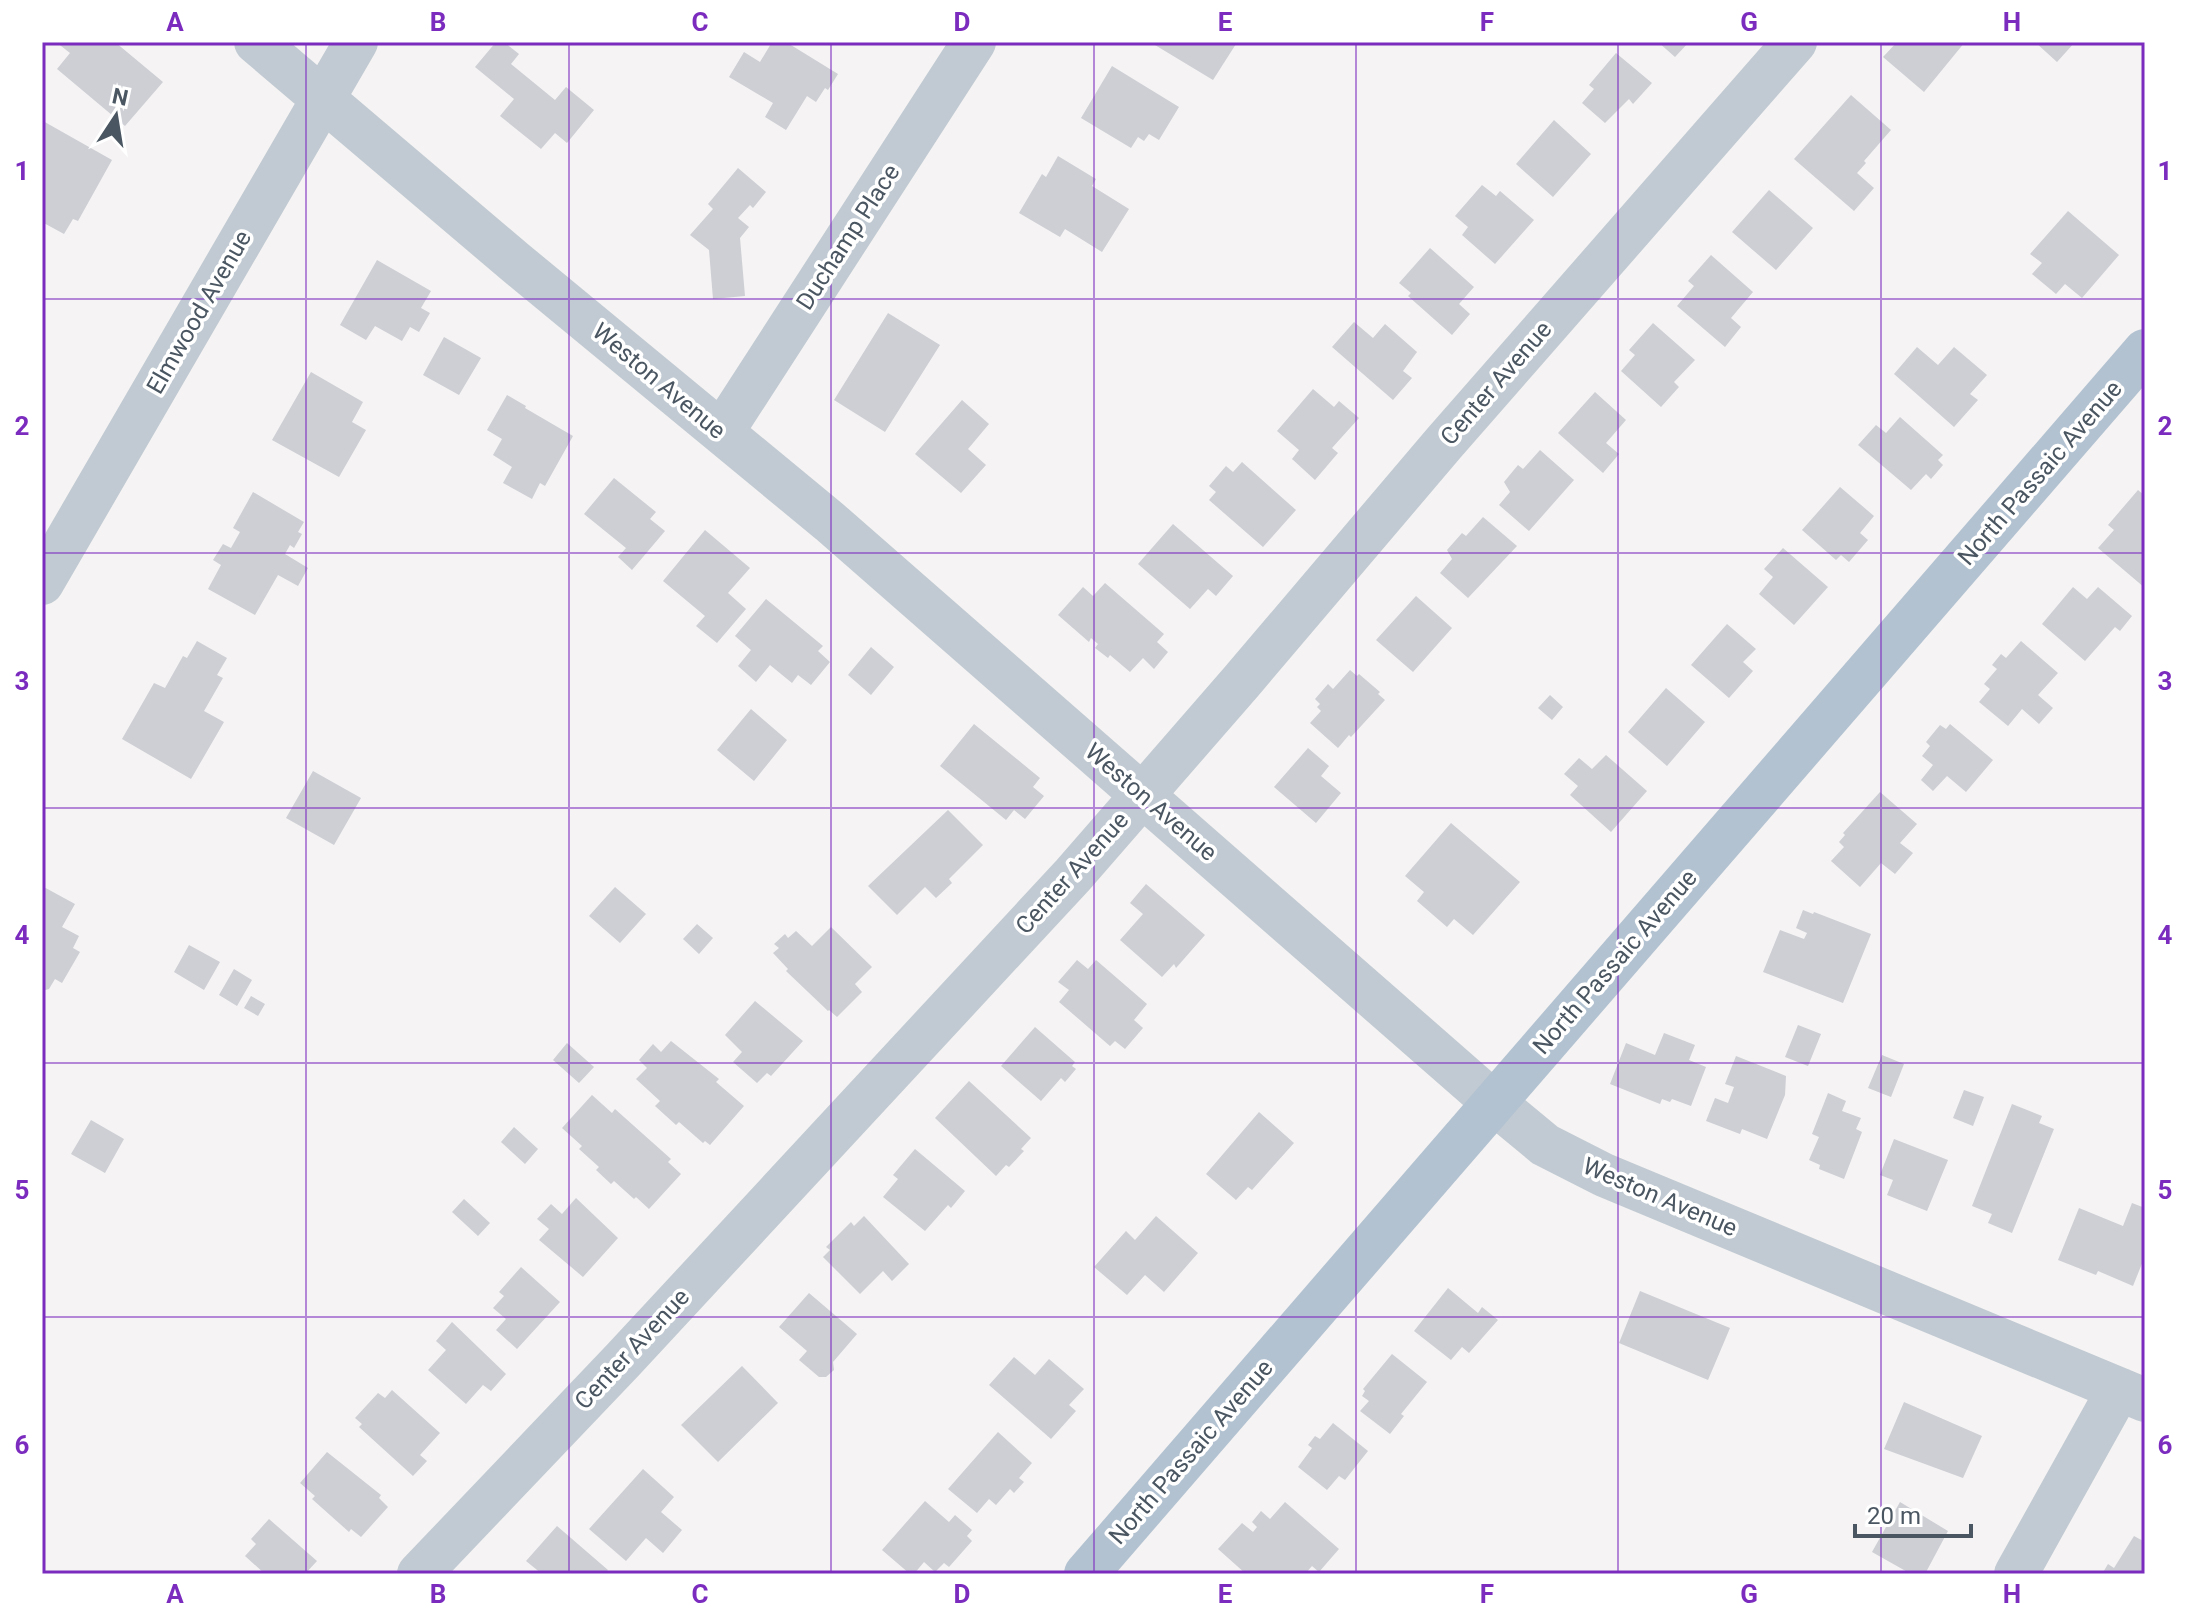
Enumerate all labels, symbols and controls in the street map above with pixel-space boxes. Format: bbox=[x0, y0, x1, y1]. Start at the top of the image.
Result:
text: A bbox=[166, 7, 184, 37]
text: B bbox=[430, 7, 446, 37]
text: C bbox=[691, 7, 709, 37]
text: D bbox=[954, 7, 970, 37]
text: E bbox=[1218, 7, 1233, 37]
text: F bbox=[1480, 7, 1494, 37]
text: G bbox=[1740, 7, 1758, 37]
text: H bbox=[2003, 7, 2021, 37]
north arrow bbox=[76, 76, 156, 156]
text: N bbox=[110, 83, 130, 111]
text: 1 bbox=[15, 156, 29, 186]
text: 1 bbox=[2158, 156, 2172, 186]
street label: Duchamp Place bbox=[791, 159, 905, 315]
street label: Elmwood Avenue bbox=[141, 225, 257, 399]
street label: Center Avenue bbox=[1435, 315, 1557, 451]
street label: Weston Avenue bbox=[587, 317, 731, 445]
street label: North Passaic Avenue bbox=[1952, 375, 2128, 571]
text: 2 bbox=[15, 411, 29, 441]
text: 2 bbox=[2158, 411, 2172, 441]
text: 3 bbox=[15, 666, 29, 696]
text: 3 bbox=[2158, 666, 2172, 696]
street label: Weston Avenue bbox=[1080, 737, 1222, 867]
street label: Center Avenue bbox=[1010, 806, 1134, 940]
street label: North Passaic Avenue bbox=[1527, 864, 1703, 1060]
text: 4 bbox=[15, 920, 30, 950]
text: 4 bbox=[2158, 920, 2173, 950]
street label: Weston Avenue bbox=[1579, 1152, 1741, 1242]
text: 5 bbox=[15, 1175, 29, 1205]
text: 5 bbox=[2158, 1175, 2172, 1205]
street label: Center Avenue bbox=[569, 1283, 695, 1415]
street label: North Passaic Avenue bbox=[1103, 1354, 1279, 1550]
text: 6 bbox=[15, 1430, 30, 1460]
text: 6 bbox=[2158, 1430, 2173, 1460]
scale bar bbox=[1855, 1488, 1971, 1538]
text: 20 m bbox=[1867, 1502, 1921, 1530]
text: A bbox=[166, 1579, 184, 1609]
text: B bbox=[430, 1579, 446, 1609]
text: C bbox=[691, 1579, 709, 1609]
text: D bbox=[954, 1579, 970, 1609]
text: E bbox=[1218, 1579, 1233, 1609]
text: F bbox=[1480, 1579, 1494, 1609]
text: G bbox=[1740, 1579, 1758, 1609]
text: H bbox=[2003, 1579, 2021, 1609]

